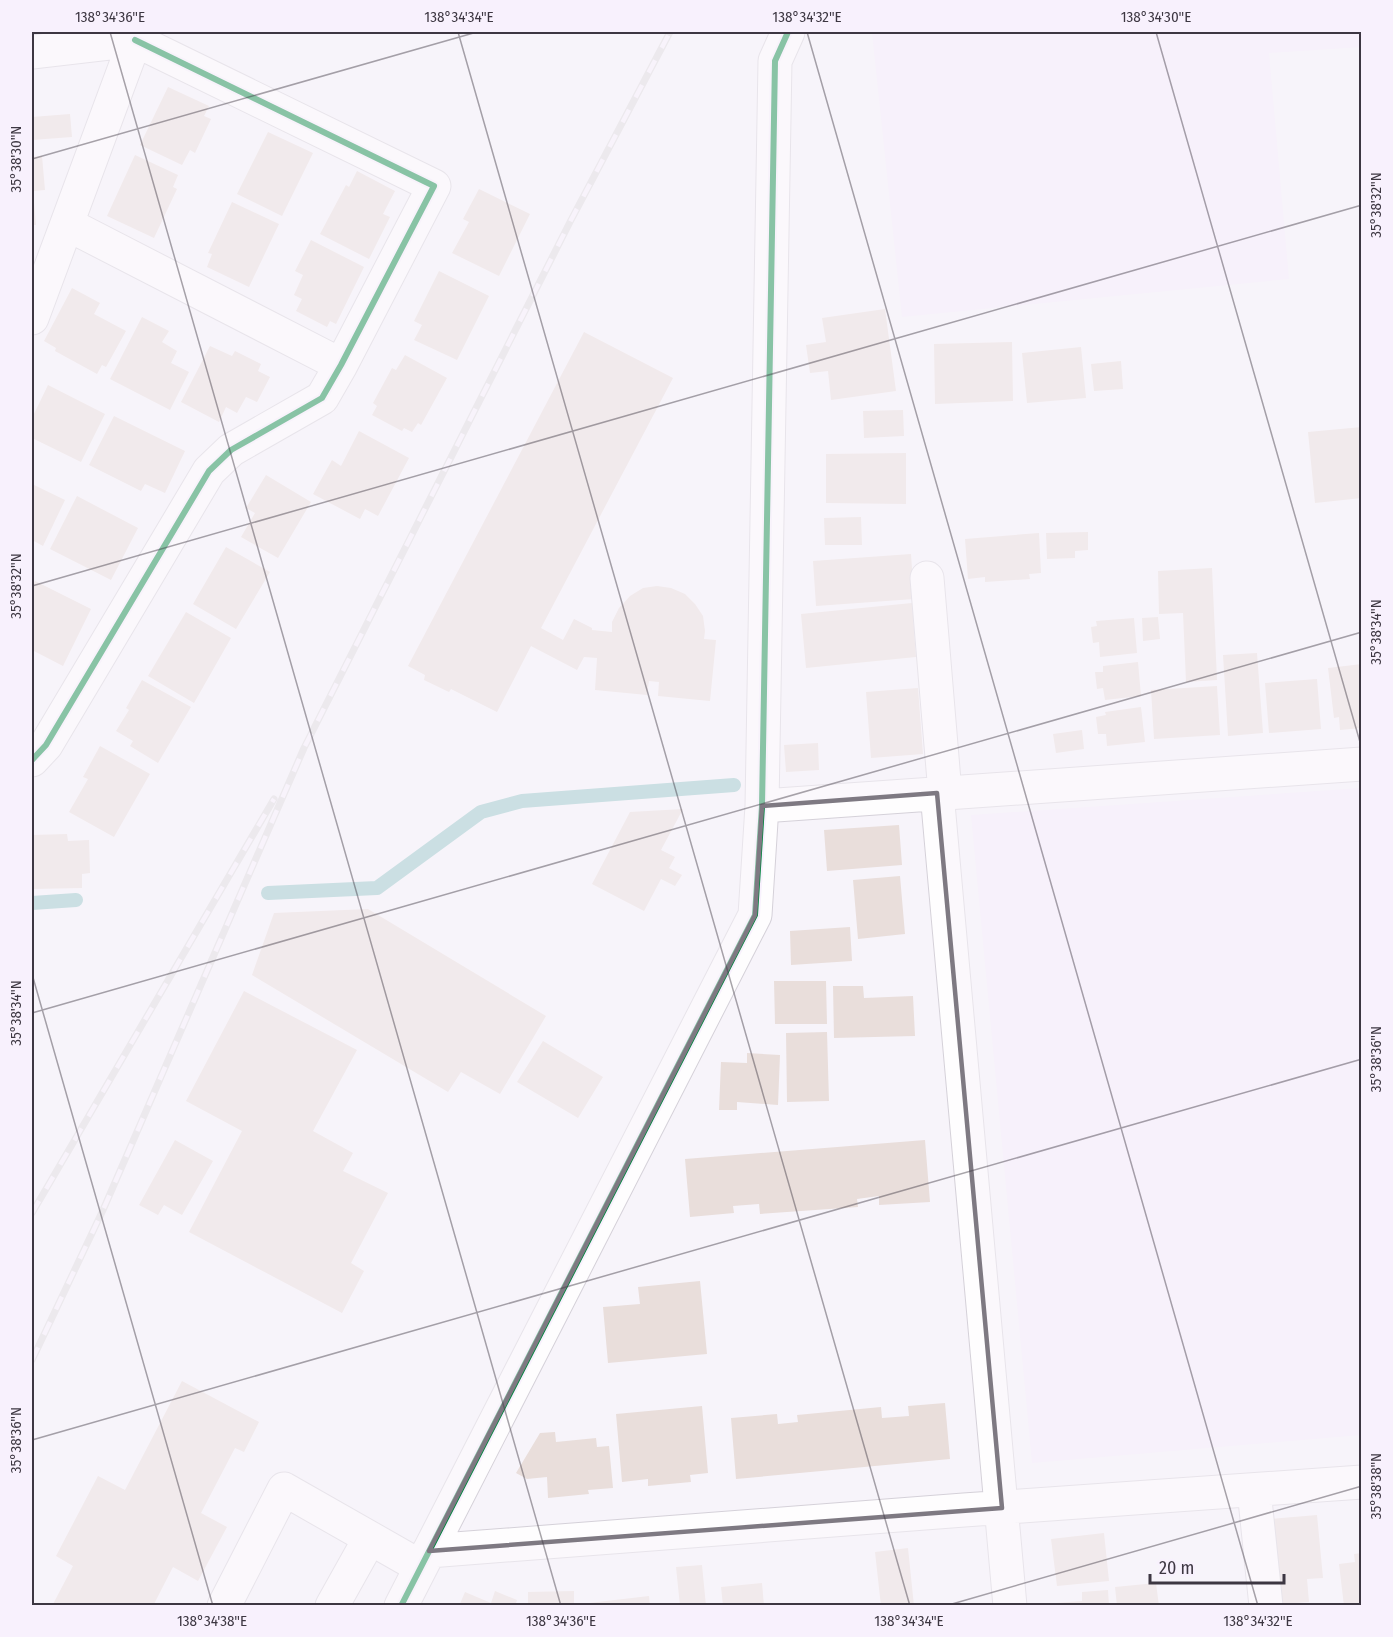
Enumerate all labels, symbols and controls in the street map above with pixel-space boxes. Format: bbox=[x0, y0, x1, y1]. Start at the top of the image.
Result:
text: 138°34'36"E bbox=[75, 8, 145, 26]
text: 138°34'34"E bbox=[424, 8, 494, 26]
text: 138°34'32"E bbox=[772, 8, 842, 26]
text: 138°34'30"E bbox=[1121, 8, 1191, 26]
text: 35°38'30"N bbox=[7, 126, 25, 192]
text: 35°38'32"N bbox=[1367, 172, 1385, 238]
text: 35°38'32"N bbox=[7, 553, 25, 619]
text: 35°38'34"N bbox=[1367, 599, 1385, 665]
text: 35°38'34"N bbox=[7, 980, 25, 1046]
text: 35°38'36"N bbox=[1367, 1026, 1385, 1092]
text: 35°38'36"N bbox=[7, 1407, 25, 1473]
text: 35°38'38"N bbox=[1367, 1453, 1385, 1519]
scale bar bbox=[1150, 1547, 1284, 1585]
text: 20 m bbox=[1159, 1557, 1194, 1579]
text: 138°34'38"E bbox=[177, 1612, 247, 1630]
text: 138°34'36"E bbox=[526, 1612, 596, 1630]
text: 138°34'34"E bbox=[874, 1612, 944, 1630]
text: 138°34'32"E bbox=[1223, 1612, 1293, 1630]

